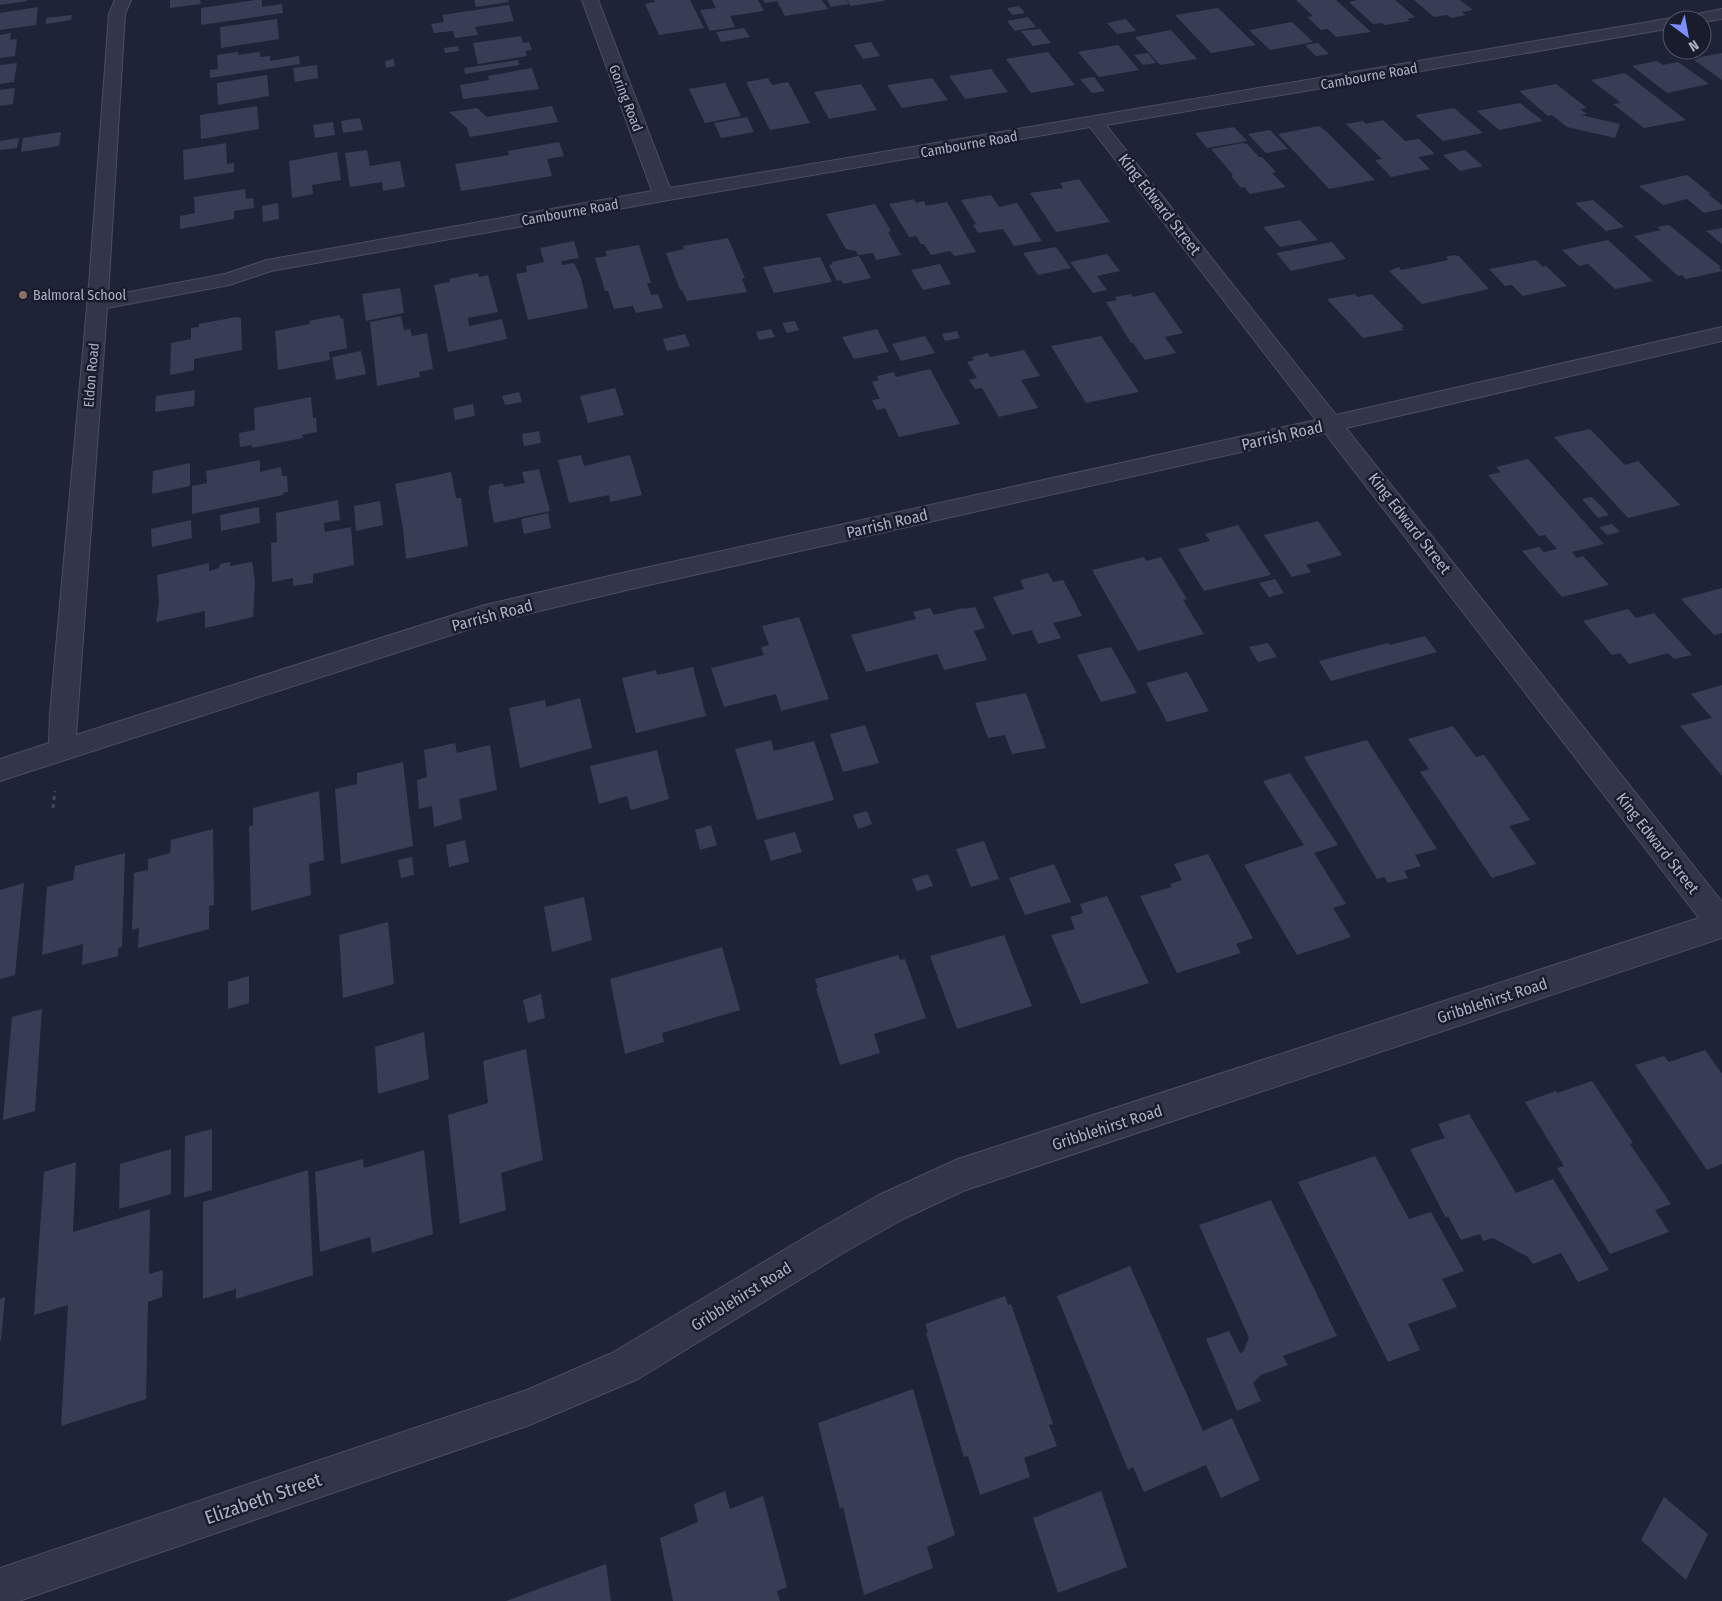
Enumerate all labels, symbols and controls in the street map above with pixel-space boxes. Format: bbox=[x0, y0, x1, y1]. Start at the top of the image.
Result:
north arrow bbox=[1662, 10, 1712, 60]
text: N bbox=[1686, 36, 1702, 55]
street label: Cambourne Road bbox=[1319, 60, 1419, 93]
street label: Goring Road bbox=[605, 62, 646, 134]
street label: Cambourne Road bbox=[919, 128, 1019, 161]
street label: King Edward Street bbox=[1114, 150, 1205, 259]
street label: Cambourne Road bbox=[520, 196, 620, 229]
place label: Balmoral School bbox=[33, 287, 126, 304]
marker: Balmoral School bbox=[17, 289, 29, 301]
street label: Eldon Road bbox=[80, 342, 103, 408]
street label: Parrish Road bbox=[1240, 417, 1325, 454]
street label: King Edward Street bbox=[1364, 469, 1455, 578]
street label: Parrish Road bbox=[845, 505, 930, 542]
street label: Parrish Road bbox=[450, 596, 535, 635]
street label: King Edward Street bbox=[1612, 789, 1703, 898]
street label: Gribblehirst Road bbox=[1435, 974, 1550, 1027]
street label: Gribblehirst Road bbox=[1050, 1101, 1165, 1154]
street label: Gribblehirst Road bbox=[688, 1258, 795, 1335]
street label: Elizabeth Street bbox=[202, 1467, 325, 1529]

